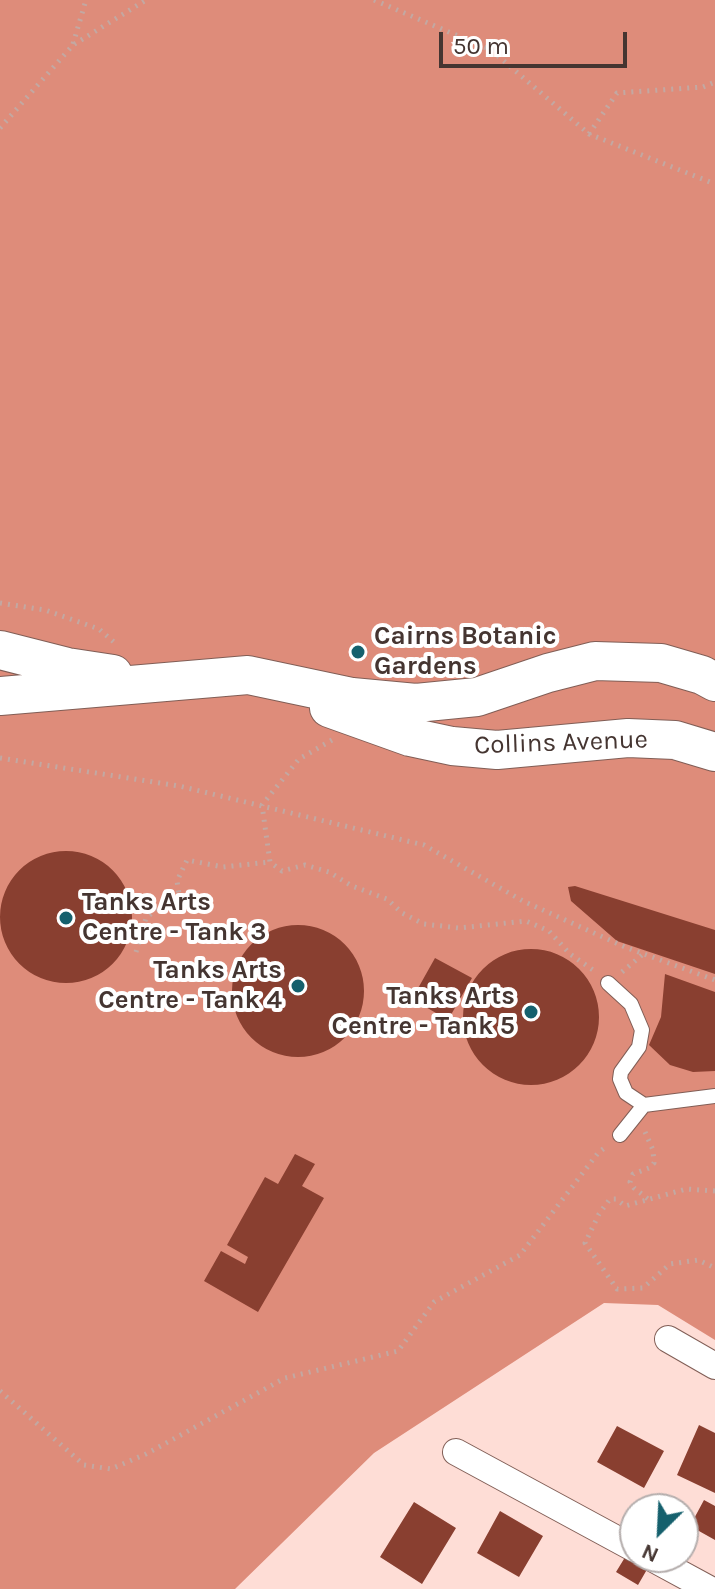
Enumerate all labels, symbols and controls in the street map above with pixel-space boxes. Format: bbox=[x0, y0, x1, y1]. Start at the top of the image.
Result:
scale bar bbox=[443, 16, 631, 66]
text: 50 m bbox=[453, 32, 509, 60]
place label: Cairns Botanic Gardens bbox=[374, 621, 556, 682]
marker: Cairns Botanic Gardens bbox=[349, 643, 367, 661]
street label: Collins Avenue bbox=[474, 724, 648, 762]
place label: Tanks Arts Centre - Tank 3 bbox=[82, 887, 266, 948]
marker: Tanks Arts Centre - Tank 3 bbox=[57, 909, 75, 927]
place label: Tanks Arts Centre - Tank 4 bbox=[98, 955, 282, 1016]
marker: Tanks Arts Centre - Tank 4 bbox=[289, 977, 307, 995]
place label: Tanks Arts Centre - Tank 5 bbox=[332, 981, 515, 1042]
marker: Tanks Arts Centre - Tank 5 bbox=[522, 1003, 540, 1021]
north arrow bbox=[619, 1493, 699, 1573]
text: N bbox=[638, 1538, 663, 1568]

